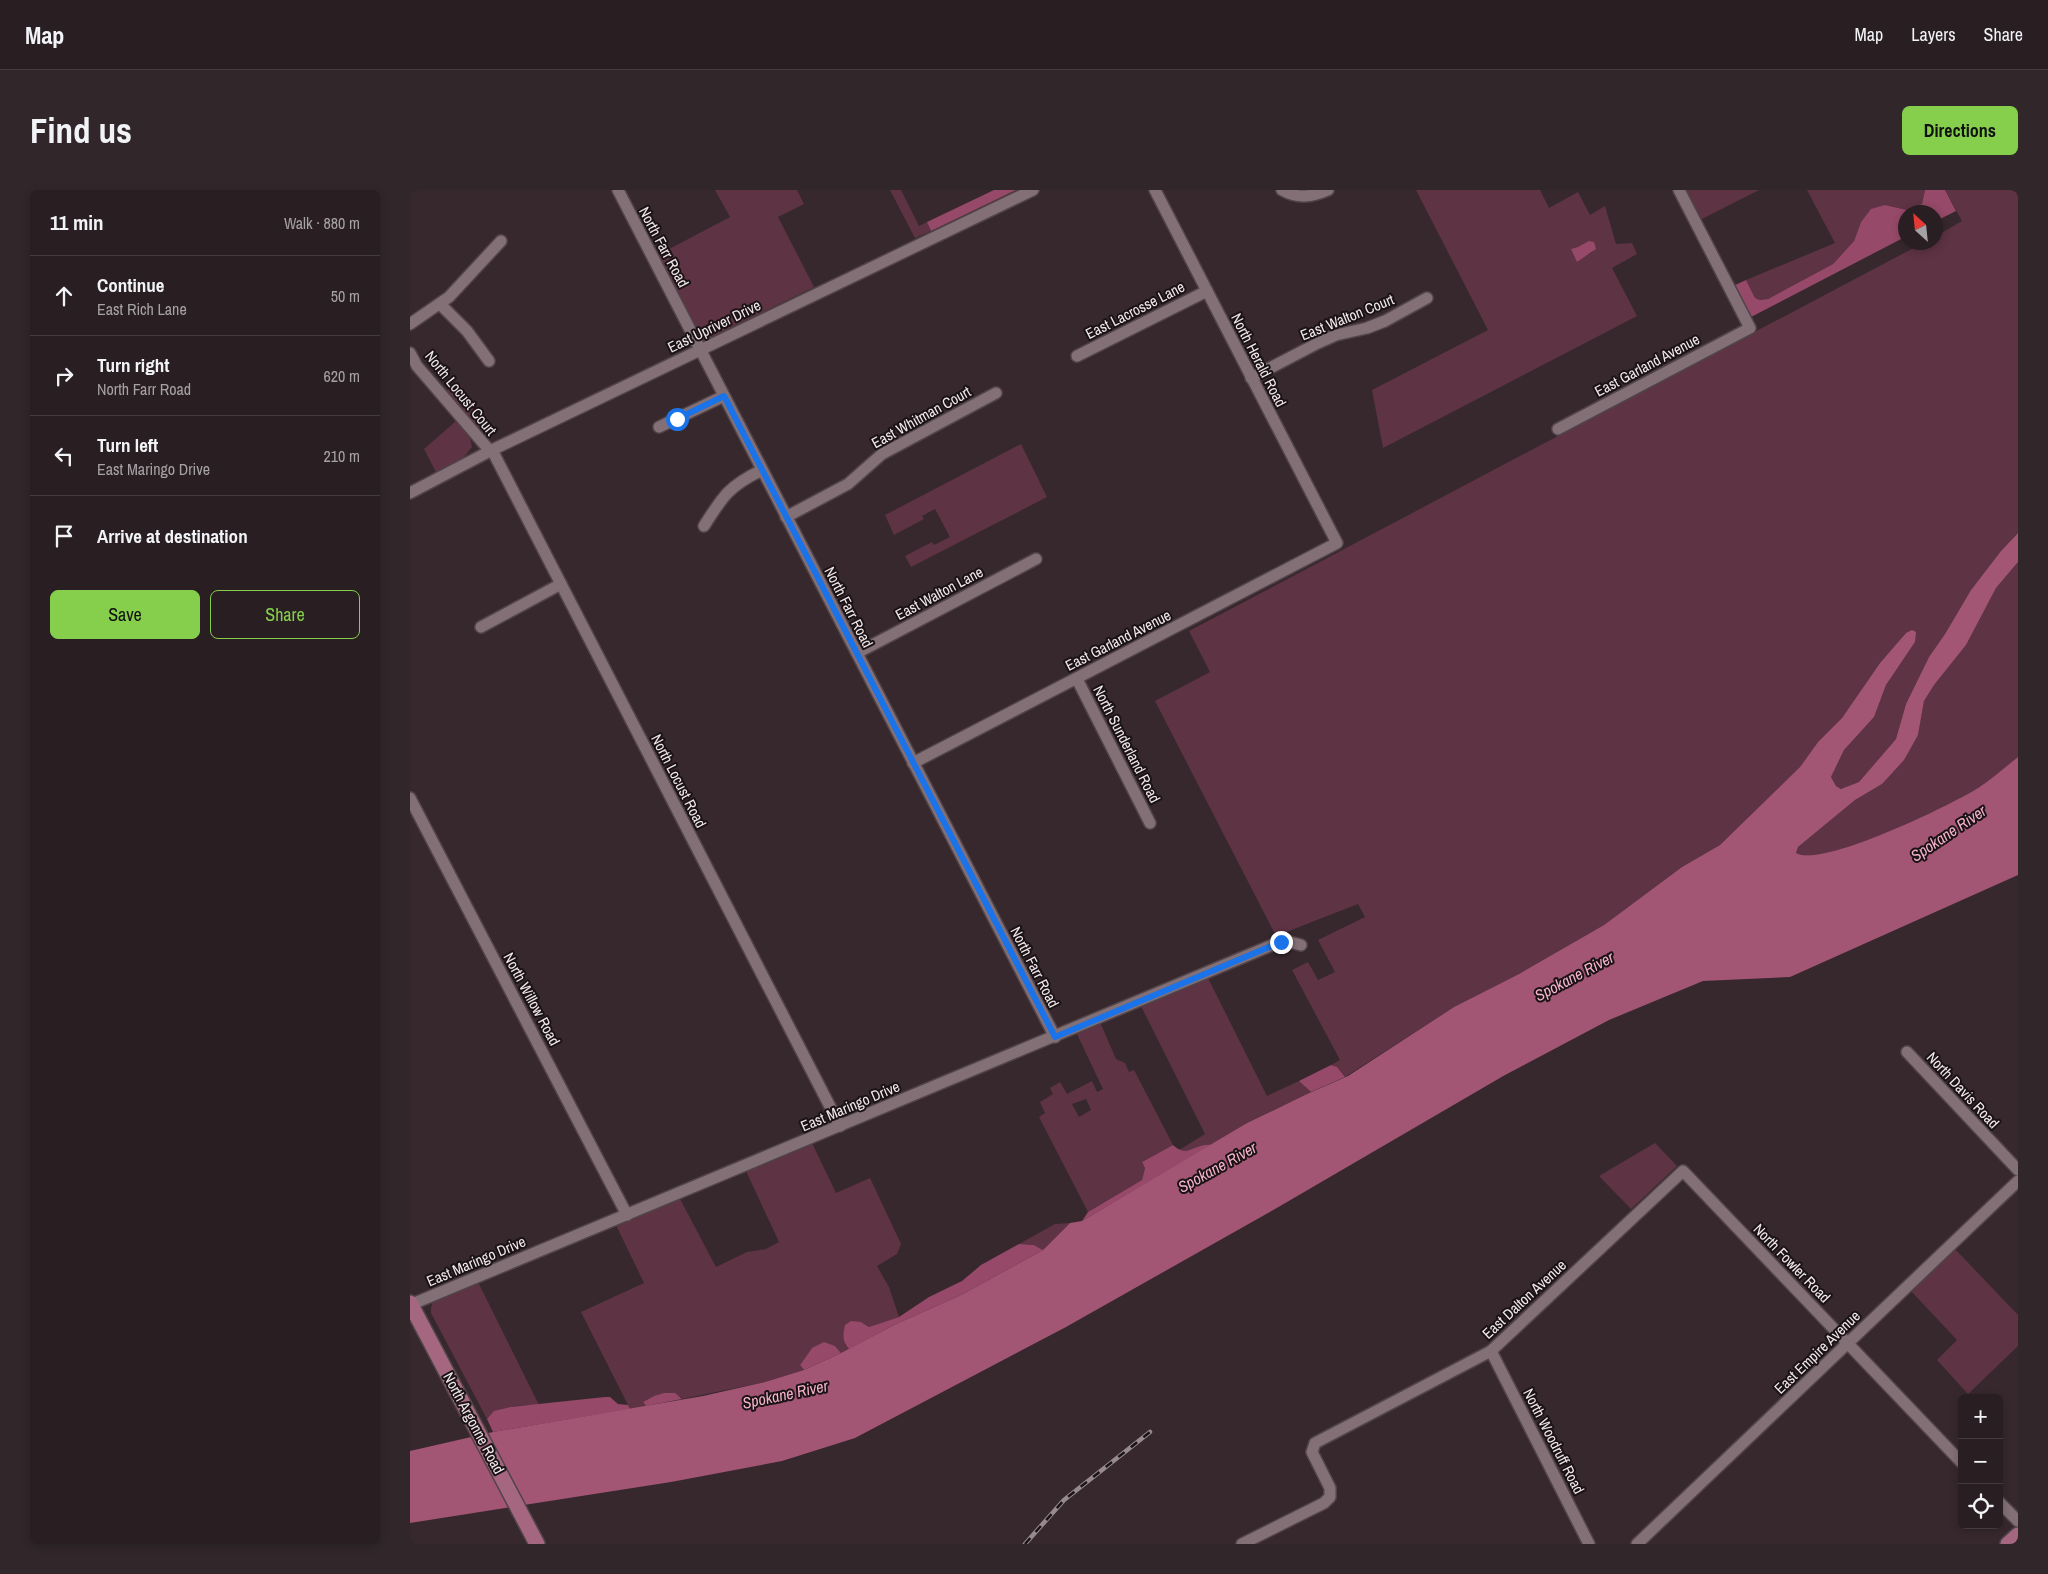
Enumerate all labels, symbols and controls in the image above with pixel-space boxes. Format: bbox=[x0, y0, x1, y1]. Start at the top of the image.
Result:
text: Map bbox=[25, 19, 64, 51]
text: Map bbox=[1855, 22, 1883, 47]
text: Layers bbox=[1911, 22, 1956, 47]
text: Share bbox=[1984, 22, 2023, 47]
button: Directions bbox=[1902, 106, 2018, 155]
text: Find us bbox=[30, 107, 132, 154]
street label: North Farr Road bbox=[634, 203, 694, 291]
north arrow bbox=[1898, 205, 1943, 250]
text: 11 min bbox=[50, 208, 104, 237]
text: Walk · 880 m bbox=[284, 212, 360, 234]
text: Continue bbox=[97, 272, 165, 298]
street label: East Lacrosse Lane bbox=[1082, 276, 1188, 344]
icon: ahead bbox=[50, 282, 78, 310]
text: 50 m bbox=[331, 285, 360, 307]
street label: East Walton Court bbox=[1297, 288, 1398, 345]
street label: East Upriver Drive bbox=[664, 294, 764, 358]
text: East Rich Lane bbox=[97, 298, 187, 320]
street label: North Herald Road bbox=[1226, 310, 1292, 410]
street label: East Garland Avenue bbox=[1591, 328, 1703, 402]
street label: North Locust Court bbox=[420, 346, 502, 440]
text: Turn right bbox=[97, 352, 169, 378]
icon: right bbox=[50, 362, 78, 390]
text: 620 m bbox=[324, 365, 360, 387]
text: North Farr Road bbox=[97, 378, 191, 400]
street label: East Whitman Court bbox=[867, 381, 975, 453]
route start bbox=[666, 408, 689, 431]
text: Turn left bbox=[97, 432, 158, 458]
icon: left bbox=[50, 442, 78, 470]
text: 210 m bbox=[324, 445, 360, 467]
text: East Maringo Drive bbox=[97, 458, 210, 480]
icon: arrive bbox=[50, 522, 78, 550]
text: Arrive at destination bbox=[97, 523, 248, 549]
street label: East Walton Lane bbox=[891, 561, 987, 625]
street label: North Farr Road bbox=[820, 563, 878, 651]
button: Save bbox=[50, 590, 200, 639]
button: Share bbox=[210, 590, 360, 639]
street label: East Garland Avenue bbox=[1062, 604, 1175, 676]
street label: North Sunderland Road bbox=[1088, 682, 1166, 806]
street label: North Locust Road bbox=[646, 731, 712, 831]
water label: Spokane River bbox=[1906, 799, 1991, 866]
street label: North Farr Road bbox=[1006, 923, 1064, 1011]
route end bbox=[1270, 931, 1293, 954]
water label: Spokane River bbox=[1531, 946, 1618, 1006]
street label: North Willow Road bbox=[499, 949, 565, 1049]
street label: North Davis Road bbox=[1922, 1047, 2004, 1133]
street label: East Maringo Drive bbox=[797, 1076, 903, 1136]
water label: Spokane River bbox=[1174, 1136, 1261, 1198]
street label: North Fowler Road bbox=[1749, 1219, 1835, 1307]
street label: East Maringo Drive bbox=[423, 1231, 529, 1291]
street label: East Dalton Avenue bbox=[1477, 1254, 1571, 1343]
street label: East Empire Avenue bbox=[1769, 1305, 1865, 1398]
street label: North Argonne Road bbox=[438, 1369, 510, 1477]
water label: Spokane River bbox=[740, 1374, 830, 1414]
street label: North Woodruff Road bbox=[1518, 1385, 1590, 1497]
map controls bbox=[1958, 1394, 2003, 1529]
button: + bbox=[1958, 1394, 2003, 1439]
button: − bbox=[1958, 1439, 2003, 1484]
button: locate bbox=[1958, 1484, 2003, 1529]

